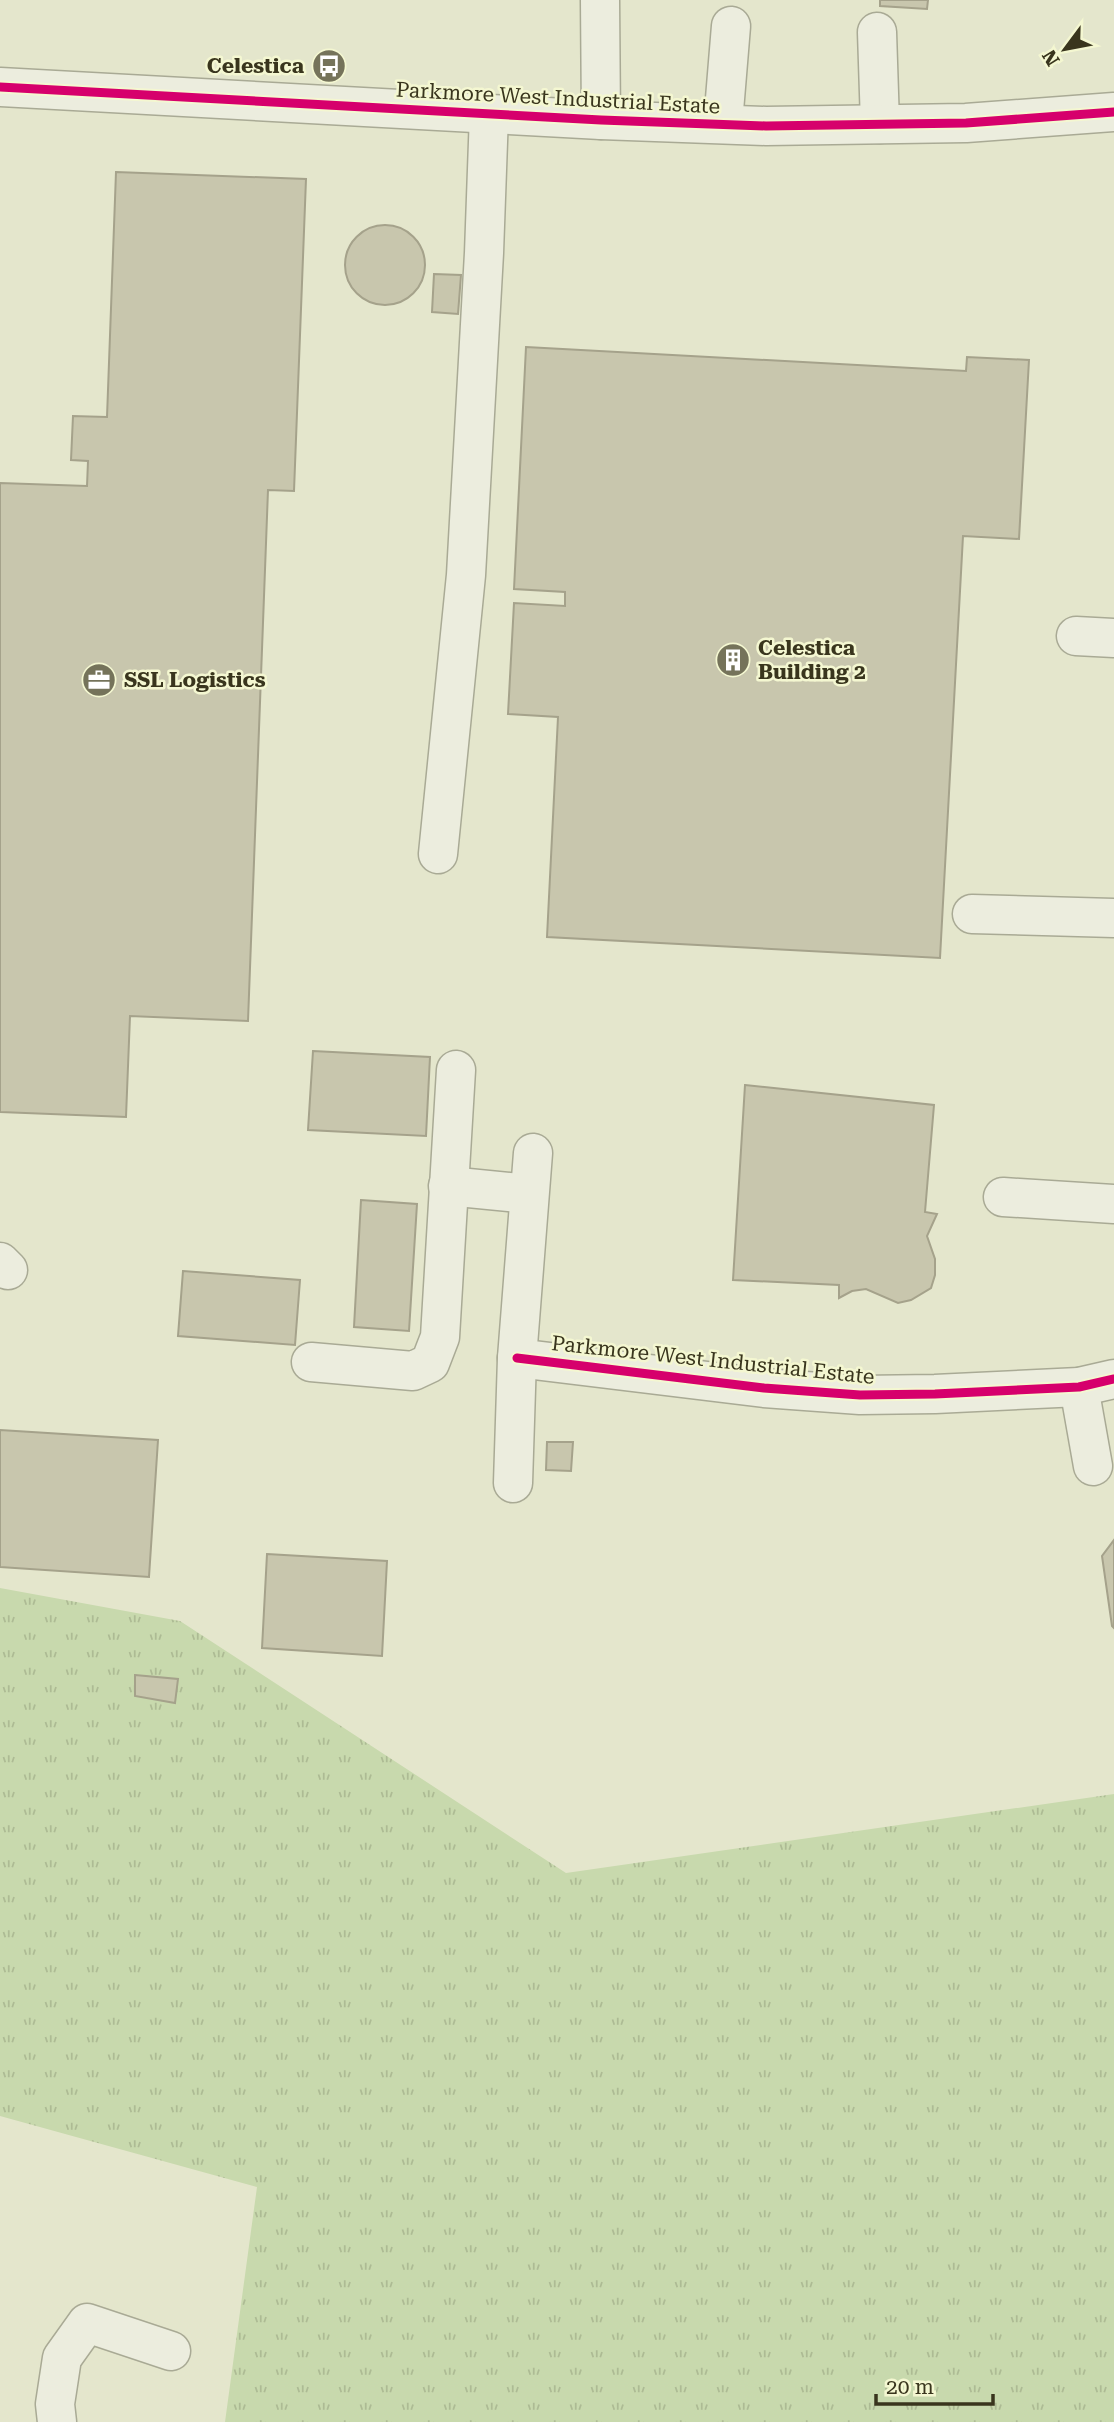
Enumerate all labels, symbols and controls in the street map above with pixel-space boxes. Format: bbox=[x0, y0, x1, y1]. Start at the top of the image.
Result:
north arrow bbox=[1030, 14, 1100, 84]
text: N bbox=[1037, 45, 1065, 70]
bus stop icon: Celestica bbox=[310, 47, 348, 85]
place label: Celestica bbox=[207, 54, 305, 78]
street label: Parkmore West Industrial Estate bbox=[395, 78, 721, 118]
place label: Celestica Building 2 bbox=[758, 636, 866, 684]
building icon: Celestica Building 2 bbox=[714, 641, 752, 679]
office icon: SSL Logistics bbox=[80, 661, 118, 699]
place label: SSL Logistics bbox=[124, 668, 266, 692]
street label: Parkmore West Industrial Estate bbox=[550, 1331, 876, 1389]
scale bar bbox=[876, 2362, 993, 2406]
text: 20 m bbox=[886, 2375, 934, 2399]

